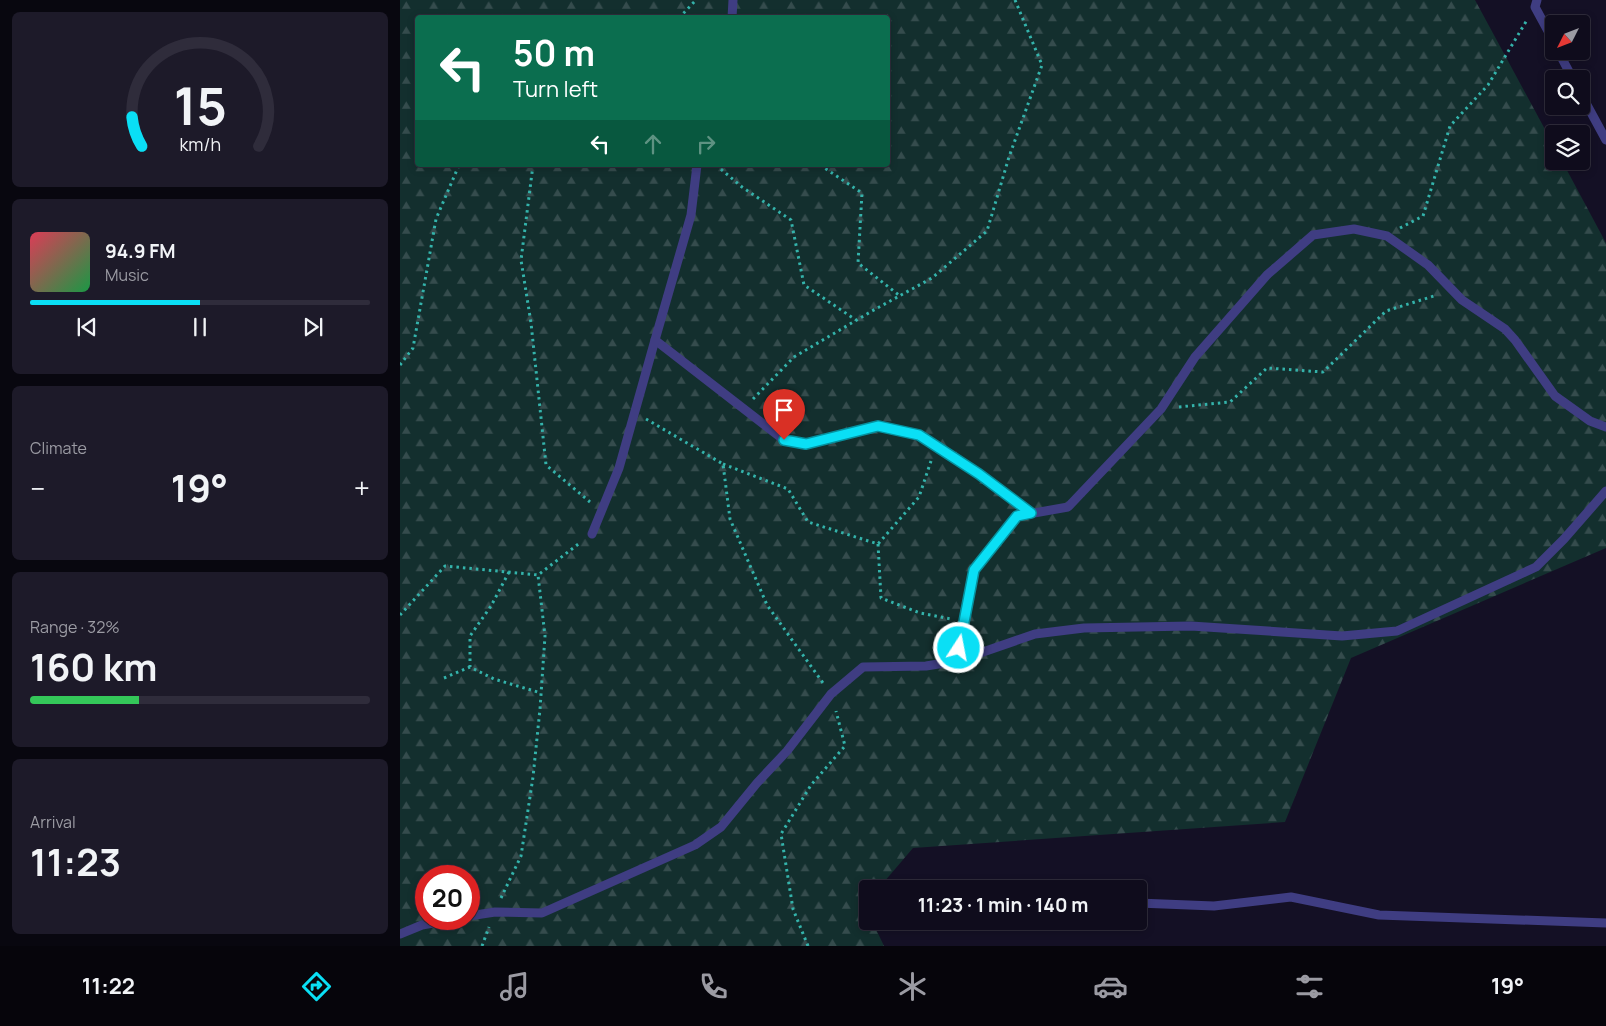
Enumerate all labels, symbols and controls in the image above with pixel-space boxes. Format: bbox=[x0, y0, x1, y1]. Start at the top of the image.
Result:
north arrow bbox=[1545, 15, 1590, 60]
map controls bbox=[1545, 15, 1590, 170]
text: 50 m bbox=[513, 29, 595, 77]
icon: left bbox=[430, 35, 495, 100]
text: 15 bbox=[173, 70, 227, 141]
button: search bbox=[1545, 70, 1590, 115]
text: Turn left bbox=[513, 74, 598, 104]
button: layers bbox=[1545, 125, 1590, 170]
icon: left bbox=[586, 130, 614, 158]
icon: ahead bbox=[639, 130, 667, 158]
icon: right bbox=[692, 130, 720, 158]
text: km/h bbox=[179, 132, 221, 156]
text: 94.9 FM bbox=[105, 238, 176, 264]
text: Music bbox=[105, 264, 149, 286]
icon: previous bbox=[73, 313, 101, 341]
icon: pause bbox=[186, 313, 214, 341]
icon: next bbox=[299, 313, 327, 341]
pin bbox=[763, 389, 805, 440]
icon: arrive bbox=[770, 396, 798, 424]
text: Climate bbox=[30, 437, 87, 459]
text: 19° bbox=[171, 461, 228, 513]
text: − bbox=[30, 469, 45, 507]
text: + bbox=[354, 469, 370, 507]
text: Range · 32% bbox=[30, 616, 120, 638]
position arrow bbox=[932, 621, 984, 673]
text: 160 km bbox=[30, 640, 157, 692]
text: Arrival bbox=[30, 811, 76, 833]
text: 11:23 bbox=[30, 835, 121, 887]
speed limit sign: 20 bbox=[415, 865, 480, 930]
text: 11:23 · 1 min · 140 m bbox=[918, 892, 1088, 918]
icon: directions bbox=[299, 969, 334, 1004]
icon: music bbox=[497, 969, 532, 1004]
icon: phone bbox=[696, 969, 731, 1004]
icon: climate bbox=[895, 969, 930, 1004]
icon: car bbox=[1093, 969, 1128, 1004]
icon: filters bbox=[1292, 969, 1327, 1004]
text: 11:22 bbox=[82, 971, 135, 1001]
text: 19° bbox=[1491, 971, 1524, 1001]

